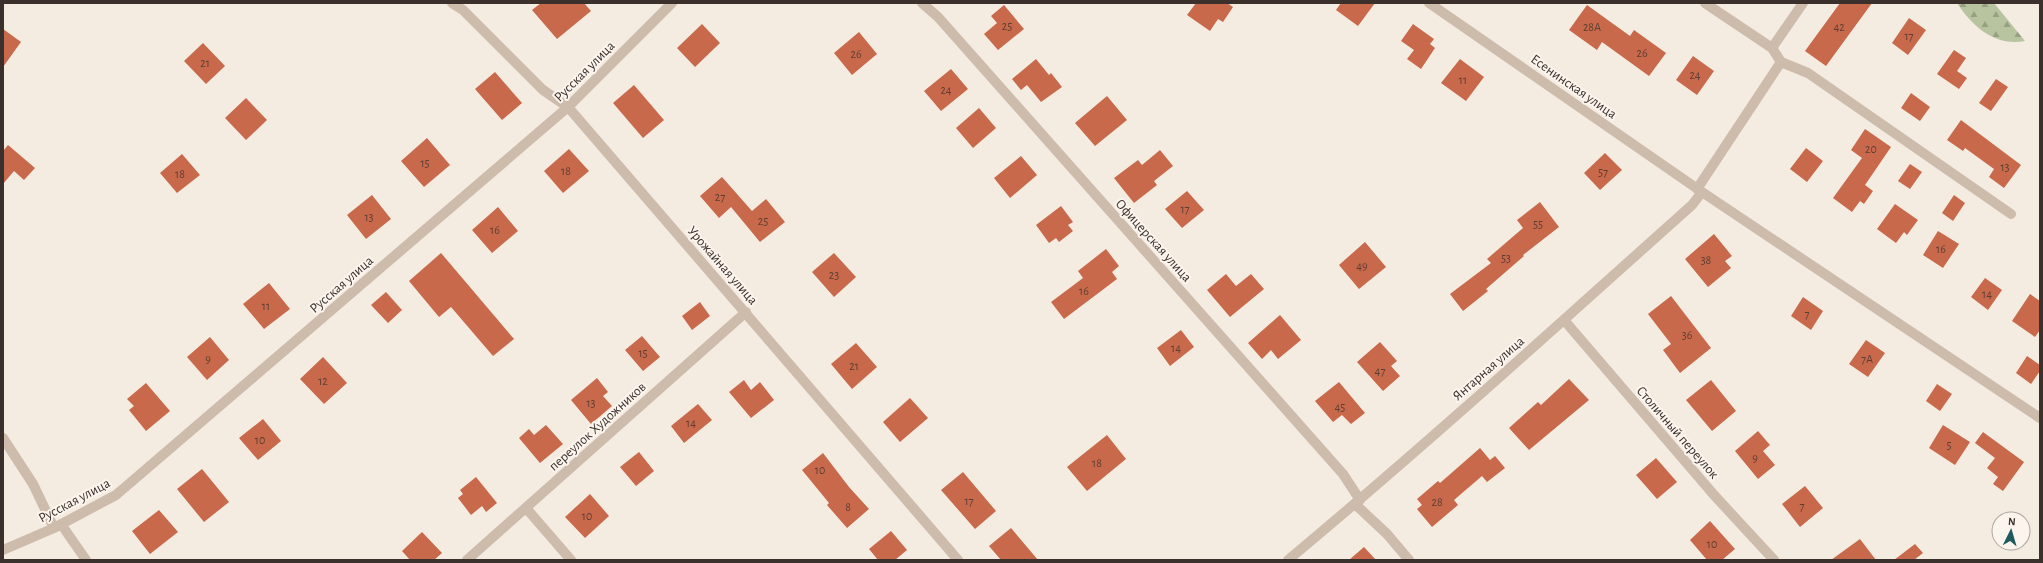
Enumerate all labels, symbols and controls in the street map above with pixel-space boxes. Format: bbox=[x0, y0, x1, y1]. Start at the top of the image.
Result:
house number: 25 bbox=[1002, 20, 1012, 32]
house number: 28А bbox=[1583, 21, 1601, 33]
house number: 42 bbox=[1833, 21, 1845, 33]
house number: 17 bbox=[1904, 30, 1914, 42]
street label: Русская улица bbox=[552, 38, 618, 105]
house number: 26 bbox=[1636, 47, 1648, 59]
house number: 26 bbox=[850, 48, 862, 60]
street label: Есенинская улица bbox=[1528, 52, 1619, 122]
house number: 21 bbox=[200, 57, 210, 69]
house number: 24 bbox=[1689, 69, 1701, 81]
house number: 11 bbox=[1459, 74, 1467, 86]
house number: 24 bbox=[940, 84, 952, 96]
house number: 20 bbox=[1865, 143, 1877, 155]
house number: 15 bbox=[420, 157, 430, 169]
house number: 13 bbox=[2000, 161, 2010, 173]
house number: 18 bbox=[561, 165, 571, 177]
house number: 57 bbox=[1598, 166, 1608, 178]
house number: 18 bbox=[175, 168, 185, 180]
house number: 27 bbox=[715, 191, 725, 203]
street label: Офицерская улица bbox=[1113, 197, 1194, 285]
house number: 17 bbox=[1180, 203, 1190, 215]
house number: 13 bbox=[364, 211, 374, 223]
house number: 25 bbox=[758, 215, 768, 227]
house number: 55 bbox=[1533, 218, 1543, 230]
house number: 16 bbox=[490, 224, 500, 236]
street label: Урожайная улица bbox=[684, 224, 760, 308]
house number: 16 bbox=[1936, 243, 1946, 255]
house number: 53 bbox=[1501, 252, 1511, 264]
street label: Русская улица bbox=[307, 253, 377, 316]
house number: 38 bbox=[1701, 254, 1712, 266]
house number: 49 bbox=[1356, 260, 1368, 272]
house number: 23 bbox=[829, 269, 839, 281]
house number: 16 bbox=[1079, 285, 1089, 297]
house number: 14 bbox=[1982, 288, 1992, 300]
house number: 11 bbox=[262, 300, 270, 312]
house number: 7 bbox=[1804, 308, 1810, 320]
house number: 36 bbox=[1682, 329, 1693, 341]
street label: Янтарная улица bbox=[1450, 334, 1527, 403]
house number: 14 bbox=[1171, 342, 1181, 354]
house number: 15 bbox=[638, 347, 648, 359]
house number: 9 bbox=[205, 353, 211, 365]
house number: 7А bbox=[1861, 353, 1873, 365]
house number: 21 bbox=[849, 360, 859, 372]
house number: 47 bbox=[1375, 365, 1385, 377]
house number: 12 bbox=[318, 375, 328, 387]
street label: переулок Художников bbox=[547, 380, 649, 474]
street label: Столичный переулок bbox=[1633, 384, 1721, 482]
house number: 13 bbox=[586, 397, 596, 409]
house number: 45 bbox=[1335, 401, 1345, 413]
house number: 14 bbox=[686, 417, 696, 429]
house number: 10 bbox=[255, 434, 265, 446]
house number: 5 bbox=[1946, 439, 1952, 451]
house number: 9 bbox=[1752, 452, 1758, 464]
house number: 18 bbox=[1092, 457, 1102, 469]
house number: 10 bbox=[815, 464, 825, 476]
street label: Русская улица bbox=[36, 476, 113, 526]
house number: 17 bbox=[964, 495, 974, 507]
house number: 28 bbox=[1431, 496, 1443, 508]
house number: 7 bbox=[1799, 500, 1805, 512]
house number: 8 bbox=[845, 501, 851, 513]
house number: 10 bbox=[582, 510, 592, 522]
north arrow bbox=[1991, 511, 2031, 551]
text: N bbox=[2008, 516, 2016, 527]
house number: 10 bbox=[1707, 538, 1717, 550]

